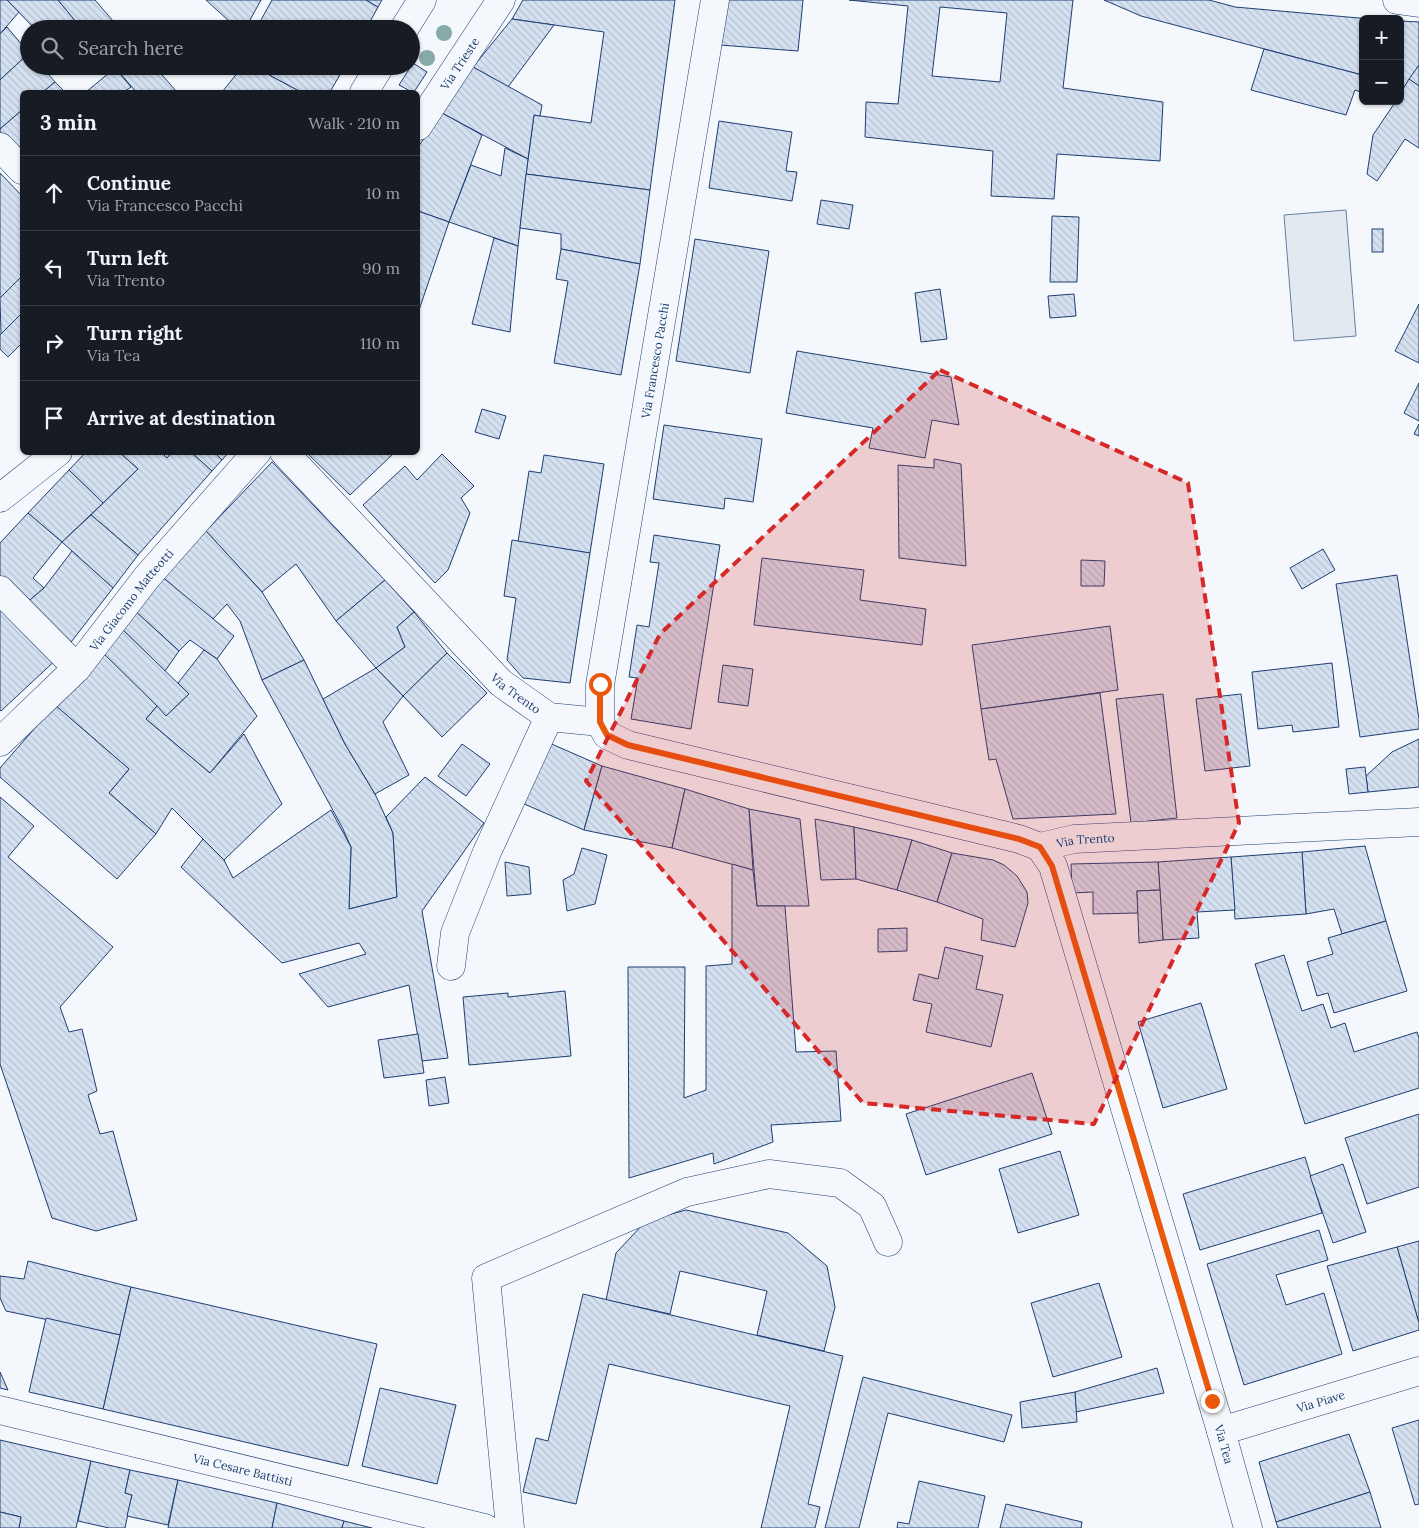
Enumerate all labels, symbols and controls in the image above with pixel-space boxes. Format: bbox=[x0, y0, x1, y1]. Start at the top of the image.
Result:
map controls bbox=[1359, 15, 1404, 105]
button: + bbox=[1359, 15, 1404, 60]
search box bbox=[20, 20, 420, 75]
icon: search bbox=[38, 34, 66, 62]
street label: Via Trieste bbox=[436, 34, 482, 93]
text: Search here bbox=[78, 36, 184, 60]
button: − bbox=[1359, 60, 1404, 105]
text: 3 min bbox=[40, 109, 97, 136]
text: Walk · 210 m bbox=[308, 113, 400, 133]
text: Continue bbox=[87, 171, 171, 195]
icon: ahead bbox=[40, 179, 68, 207]
text: 10 m bbox=[366, 183, 400, 203]
text: Via Francesco Pacchi bbox=[87, 195, 243, 215]
text: Turn left bbox=[87, 246, 168, 270]
icon: left bbox=[40, 254, 68, 282]
text: 90 m bbox=[362, 258, 400, 278]
text: Via Trento bbox=[87, 270, 165, 290]
street label: Via Francesco Pacchi bbox=[637, 302, 672, 421]
text: Turn right bbox=[87, 321, 183, 345]
icon: right bbox=[40, 329, 68, 357]
text: 110 m bbox=[360, 333, 400, 353]
text: Via Tea bbox=[87, 345, 141, 365]
icon: arrive bbox=[40, 404, 68, 432]
text: Arrive at destination bbox=[87, 406, 276, 430]
street label: Via Giacomo Matteotti bbox=[85, 545, 176, 654]
street label: Via Trento bbox=[487, 669, 544, 716]
route start bbox=[589, 673, 612, 696]
street label: Via Trento bbox=[1054, 830, 1115, 851]
street label: Via Piave bbox=[1294, 1386, 1347, 1416]
route end bbox=[1201, 1390, 1224, 1413]
street label: Via Tea bbox=[1212, 1422, 1237, 1465]
street label: Via Cesare Battisti bbox=[191, 1450, 294, 1488]

